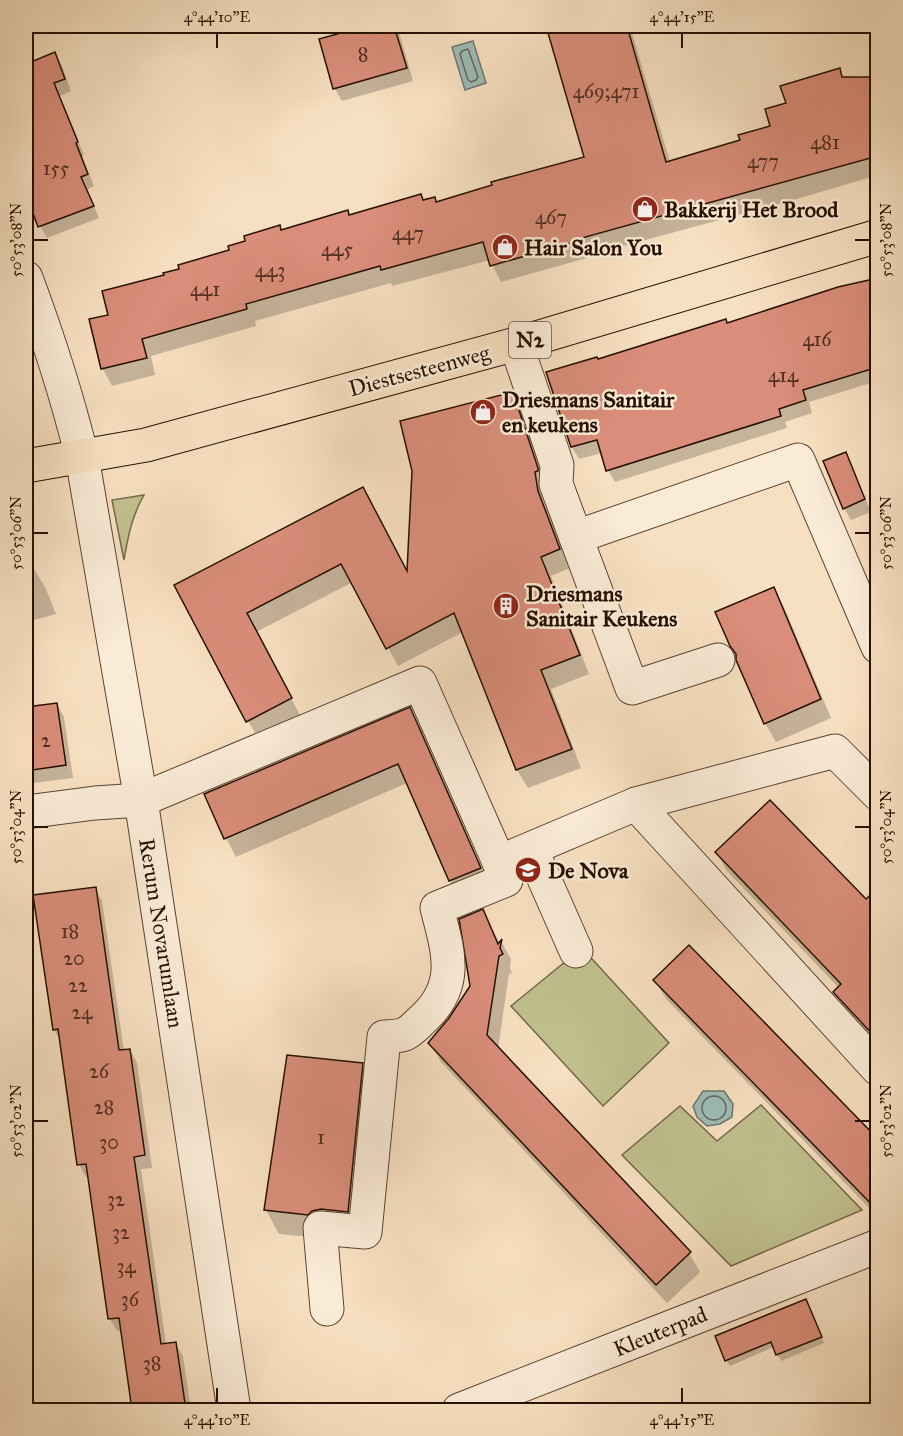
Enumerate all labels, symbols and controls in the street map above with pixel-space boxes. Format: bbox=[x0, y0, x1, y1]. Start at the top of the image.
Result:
text: 4°44'10"E bbox=[184, 8, 251, 26]
text: 4°44'15"E bbox=[650, 8, 715, 26]
house number: 8 bbox=[358, 42, 368, 66]
house number: 469;471 bbox=[573, 79, 639, 103]
house number: 481 bbox=[810, 130, 840, 154]
house number: 477 bbox=[747, 149, 779, 173]
house number: 155 bbox=[43, 156, 69, 180]
shop icon: Bakkerij Het Brood bbox=[630, 194, 660, 224]
place label: Bakkerij Het Brood bbox=[664, 196, 839, 223]
text: 50°53'08"N bbox=[7, 203, 25, 277]
text: 50°53'08"N bbox=[877, 203, 895, 277]
house number: 467 bbox=[535, 205, 567, 229]
house number: 447 bbox=[392, 221, 424, 245]
shop icon: Hair Salon You bbox=[490, 232, 520, 262]
place label: Hair Salon You bbox=[524, 234, 663, 261]
house number: 445 bbox=[321, 237, 353, 261]
house number: 443 bbox=[255, 258, 285, 282]
house number: 441 bbox=[190, 277, 220, 301]
road number: N2 bbox=[509, 322, 551, 358]
house number: 416 bbox=[802, 327, 832, 351]
street label: Diestsesteenweg bbox=[346, 338, 493, 402]
house number: 414 bbox=[768, 363, 799, 387]
place label: Driesmans Sanitair en keukens bbox=[502, 386, 675, 438]
shop icon: Driesmans Sanitair en keukens bbox=[468, 397, 498, 427]
text: 50°53'06"N bbox=[7, 496, 25, 570]
text: 50°53'06"N bbox=[877, 496, 895, 570]
place label: Driesmans Sanitair Keukens bbox=[526, 580, 677, 632]
building icon: Driesmans Sanitair Keukens bbox=[491, 591, 521, 621]
house number: 2 bbox=[41, 728, 51, 752]
text: 50°53'04"N bbox=[7, 789, 25, 864]
text: 50°53'04"N bbox=[877, 789, 895, 864]
street label: Rerum Novarumlaan bbox=[133, 836, 190, 1030]
school or university icon: De Nova bbox=[513, 855, 543, 885]
place label: De Nova bbox=[548, 857, 629, 884]
house number: 18 bbox=[61, 919, 79, 943]
house number: 20 bbox=[63, 946, 85, 970]
house number: 22 bbox=[68, 973, 88, 997]
house number: 24 bbox=[71, 1000, 93, 1024]
house number: 26 bbox=[89, 1059, 110, 1083]
text: 50°53'02"N bbox=[7, 1084, 25, 1158]
text: 50°53'02"N bbox=[877, 1084, 895, 1158]
house number: 28 bbox=[94, 1095, 114, 1119]
house number: 1 bbox=[317, 1125, 325, 1149]
house number: 30 bbox=[99, 1130, 119, 1154]
house number: 32 bbox=[107, 1187, 125, 1211]
house number: 32 bbox=[112, 1220, 130, 1244]
house number: 34 bbox=[116, 1254, 136, 1278]
house number: 36 bbox=[121, 1287, 140, 1311]
street label: Kleuterpad bbox=[609, 1300, 711, 1363]
house number: 38 bbox=[143, 1351, 161, 1375]
text: 4°44'10"E bbox=[184, 1411, 251, 1429]
text: 4°44'15"E bbox=[650, 1411, 715, 1429]

